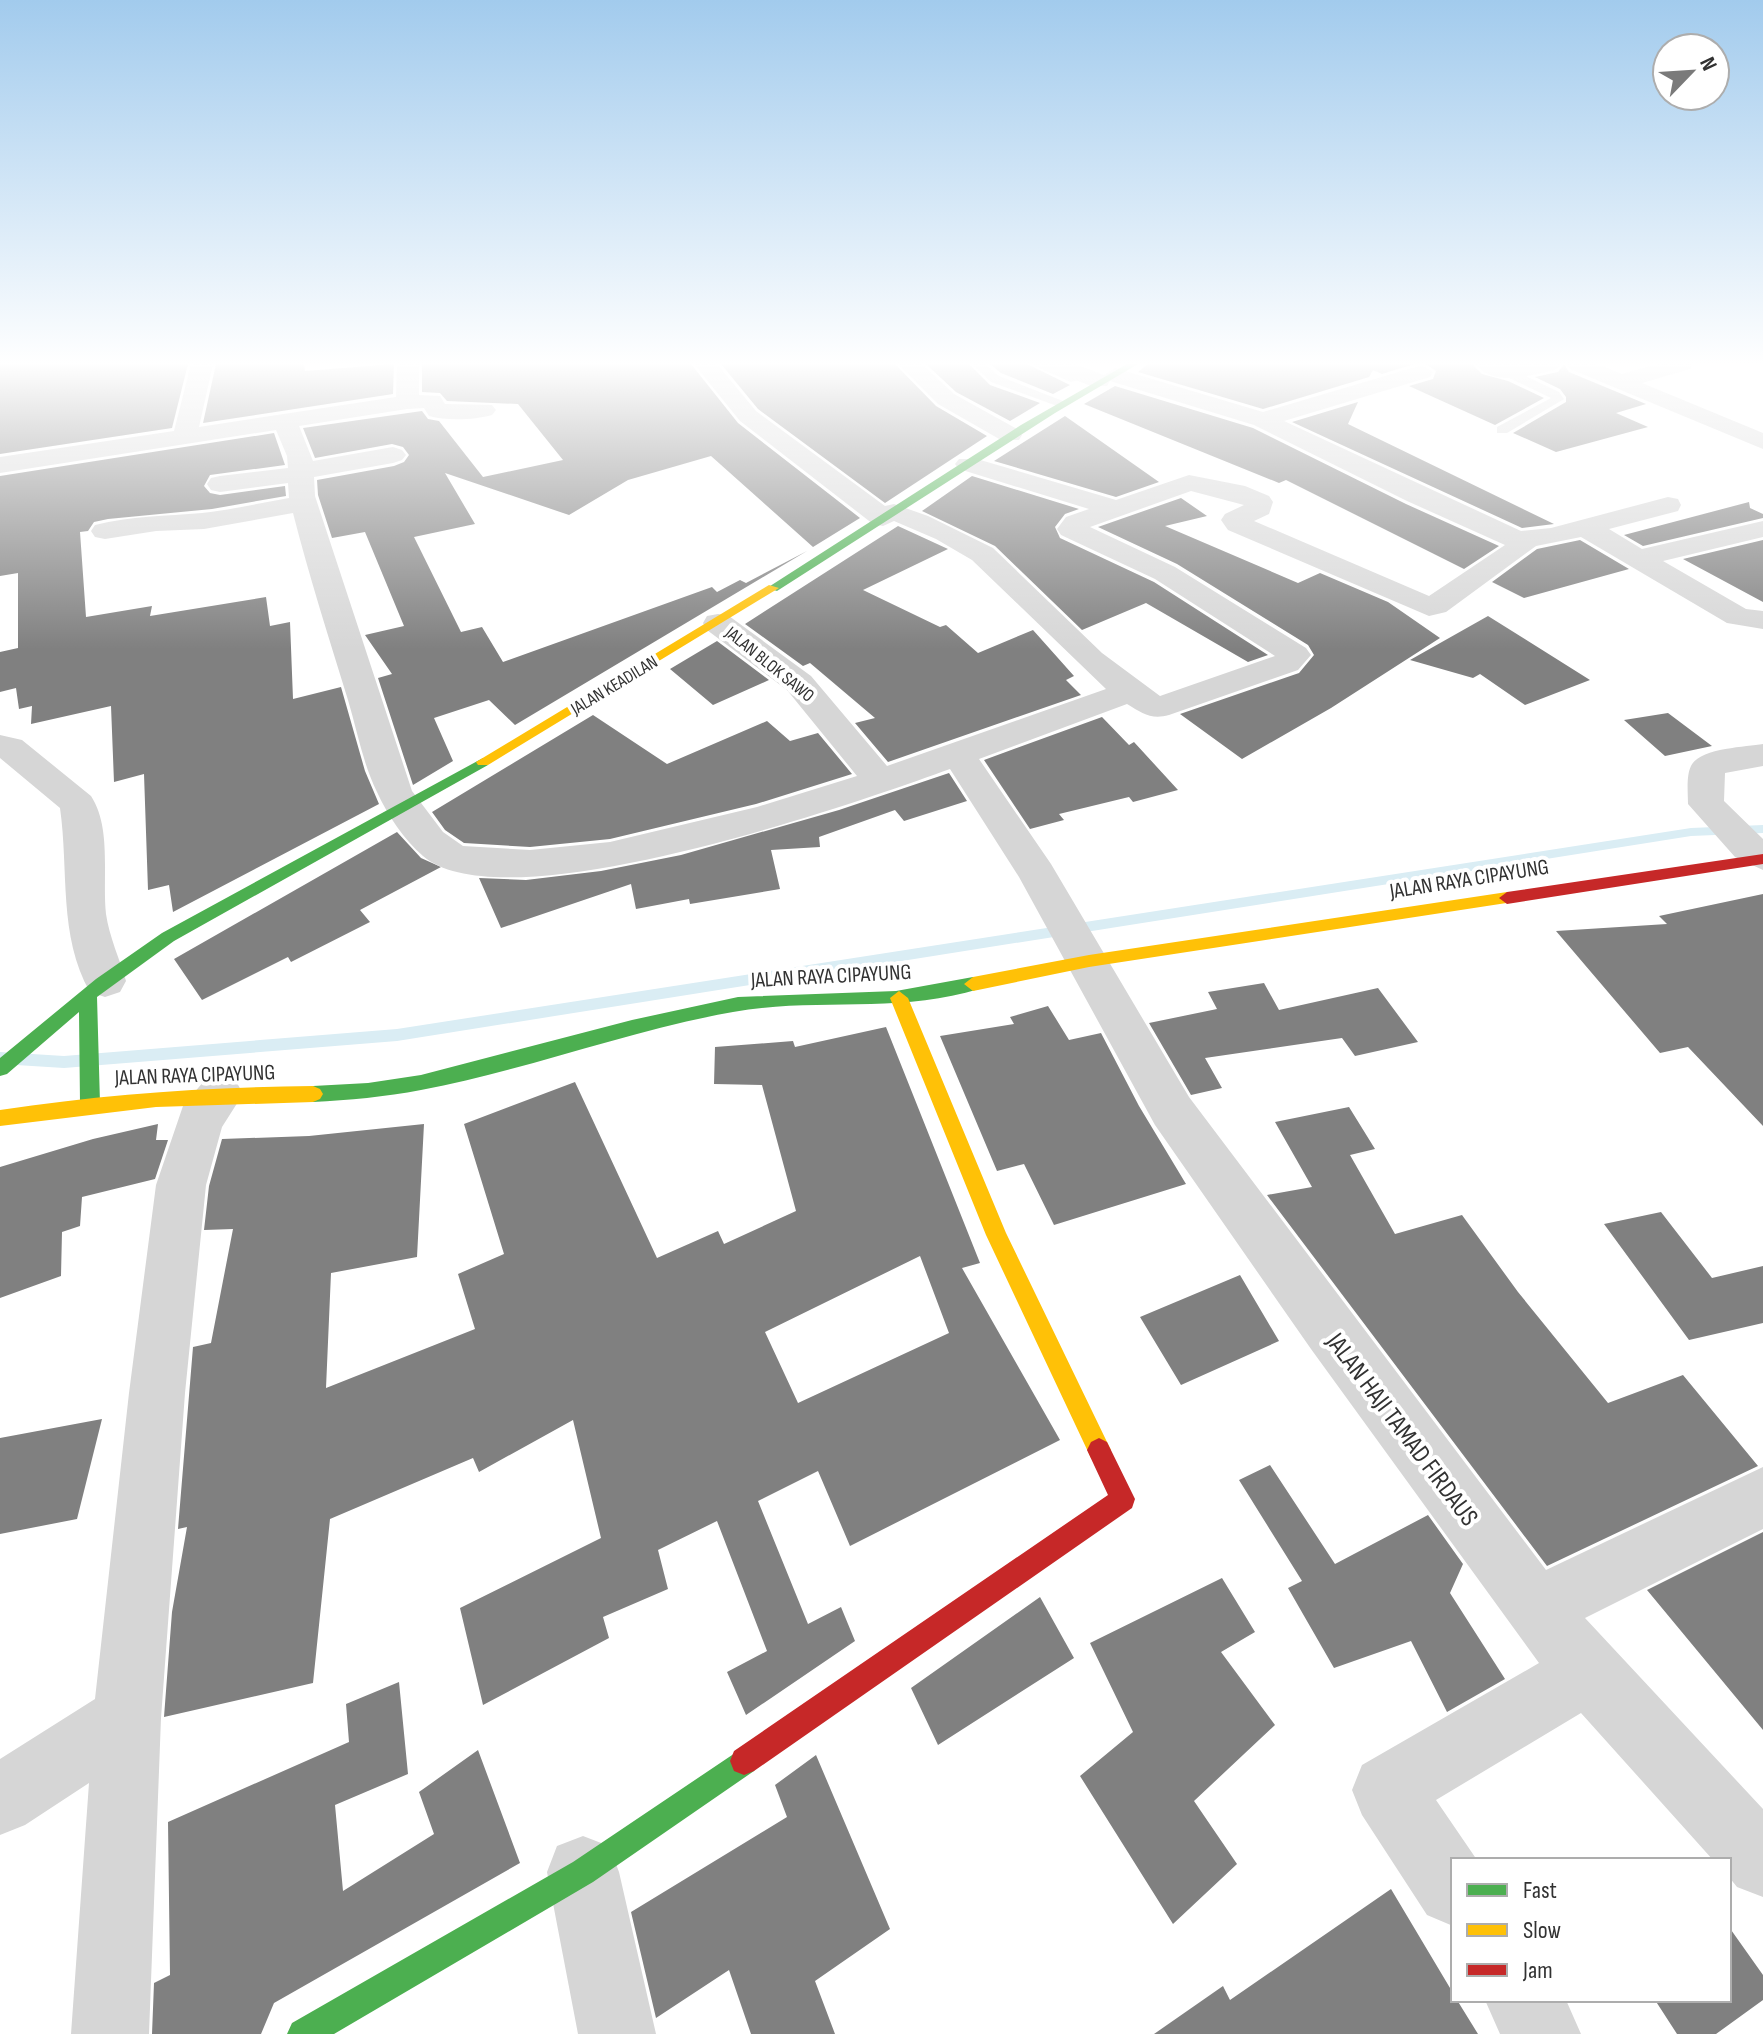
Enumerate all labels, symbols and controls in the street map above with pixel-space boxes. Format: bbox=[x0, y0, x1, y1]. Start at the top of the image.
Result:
north arrow bbox=[1651, 32, 1731, 112]
text: N bbox=[1693, 53, 1722, 75]
street label: JALAN BLOK SAWO bbox=[720, 622, 818, 706]
street label: JALAN KEADILAN bbox=[566, 651, 661, 720]
street label: JALAN RAYA CIPAYUNG bbox=[1387, 854, 1551, 906]
street label: JALAN RAYA CIPAYUNG bbox=[749, 959, 912, 994]
street label: JALAN RAYA CIPAYUNG bbox=[113, 1059, 276, 1092]
street label: JALAN HAJI TAMAD FIRDAUS bbox=[1319, 1327, 1484, 1532]
legend bbox=[1451, 1858, 1731, 2002]
text: Fast bbox=[1523, 1876, 1557, 1905]
text: Slow bbox=[1523, 1916, 1561, 1945]
text: Jam bbox=[1522, 1956, 1553, 1985]

